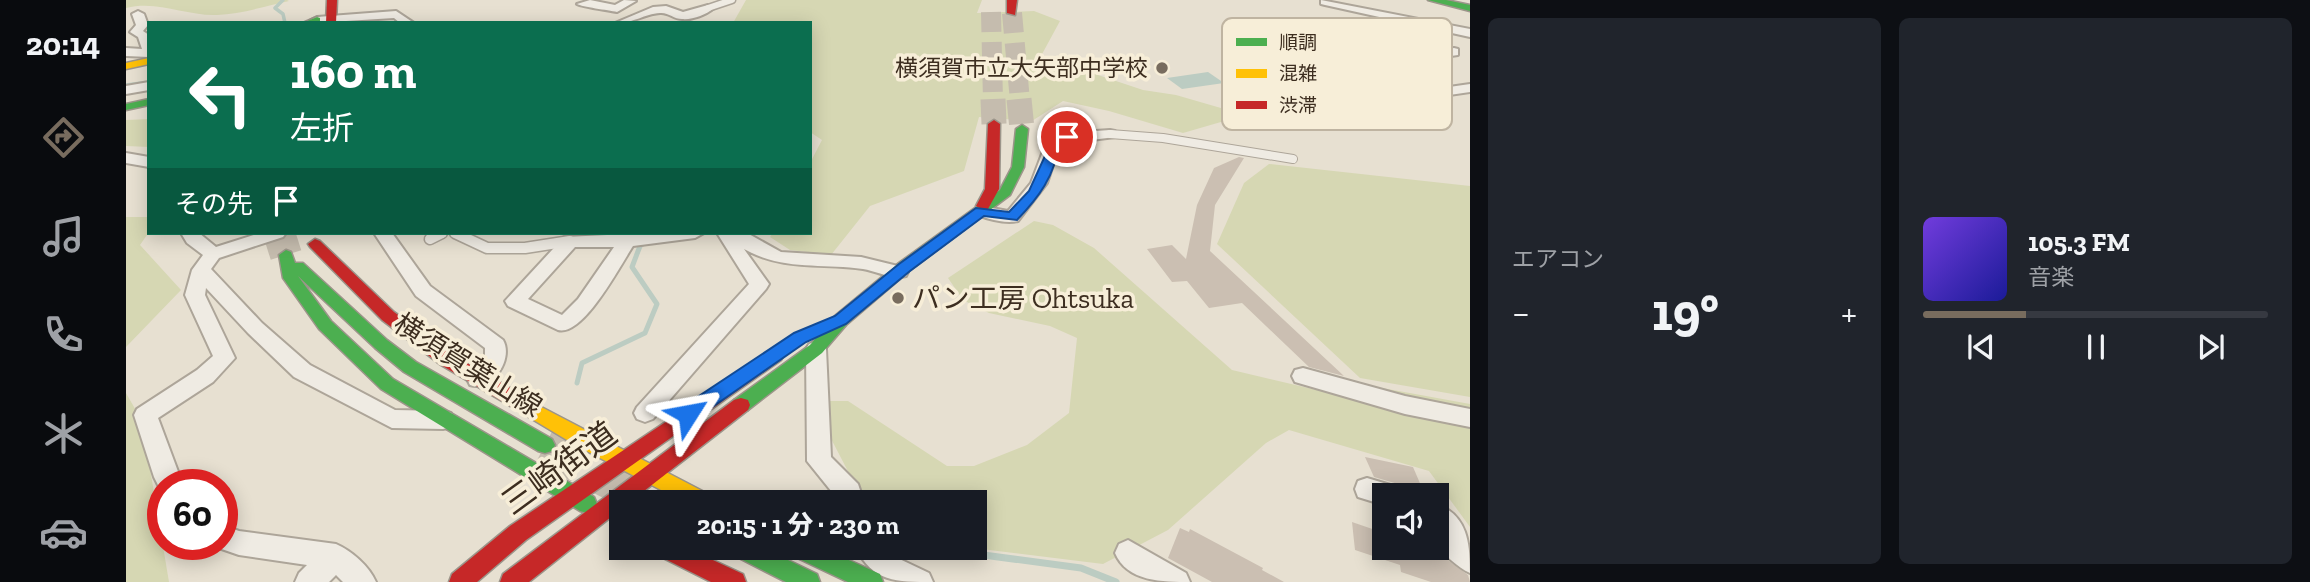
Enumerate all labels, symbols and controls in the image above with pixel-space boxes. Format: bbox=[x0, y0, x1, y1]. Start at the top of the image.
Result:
legend bbox=[1222, 18, 1452, 130]
text: 20:14 bbox=[26, 25, 100, 63]
text: 順調 bbox=[1279, 31, 1317, 54]
text: 160 m bbox=[290, 42, 416, 101]
icon: left bbox=[175, 49, 266, 140]
place label: 横須賀市立大矢部中学校 bbox=[895, 54, 1148, 82]
marker: 横須賀市立大矢部中学校 bbox=[1154, 60, 1170, 76]
text: 混雑 bbox=[1279, 62, 1317, 85]
text: 渋滞 bbox=[1279, 94, 1317, 117]
pin bbox=[1037, 107, 1097, 167]
text: 左折 bbox=[290, 109, 354, 147]
icon: directions bbox=[39, 113, 88, 162]
icon: arrive bbox=[1048, 118, 1086, 156]
icon: arrive bbox=[267, 182, 305, 220]
text: その先 bbox=[175, 188, 253, 220]
icon: music bbox=[39, 212, 88, 261]
text: 105.3 FM bbox=[2028, 226, 2130, 258]
text: エアコン bbox=[1512, 245, 1604, 273]
text: 音楽 bbox=[2028, 263, 2074, 291]
text: 19° bbox=[1652, 281, 1719, 343]
place label: パン工房 Ohtsuka bbox=[912, 282, 1134, 315]
marker: パン工房 Ohtsuka bbox=[890, 290, 906, 306]
text: − bbox=[1512, 290, 1530, 336]
text: + bbox=[1841, 290, 1857, 336]
street label: 横須賀葉山線 bbox=[388, 306, 548, 424]
icon: phone bbox=[39, 310, 88, 359]
icon: previous bbox=[1962, 328, 2000, 366]
icon: pause bbox=[2077, 328, 2115, 366]
icon: next bbox=[2192, 328, 2230, 366]
position arrow bbox=[651, 377, 725, 451]
icon: climate bbox=[39, 409, 88, 458]
street label: 三崎街道 bbox=[494, 413, 624, 523]
speed limit sign: 60 bbox=[147, 469, 238, 560]
map controls bbox=[1372, 483, 1449, 560]
button: sound bbox=[1372, 483, 1449, 560]
icon: car bbox=[39, 508, 88, 557]
text: 20:15 · 1 分 · 230 m bbox=[697, 509, 899, 541]

